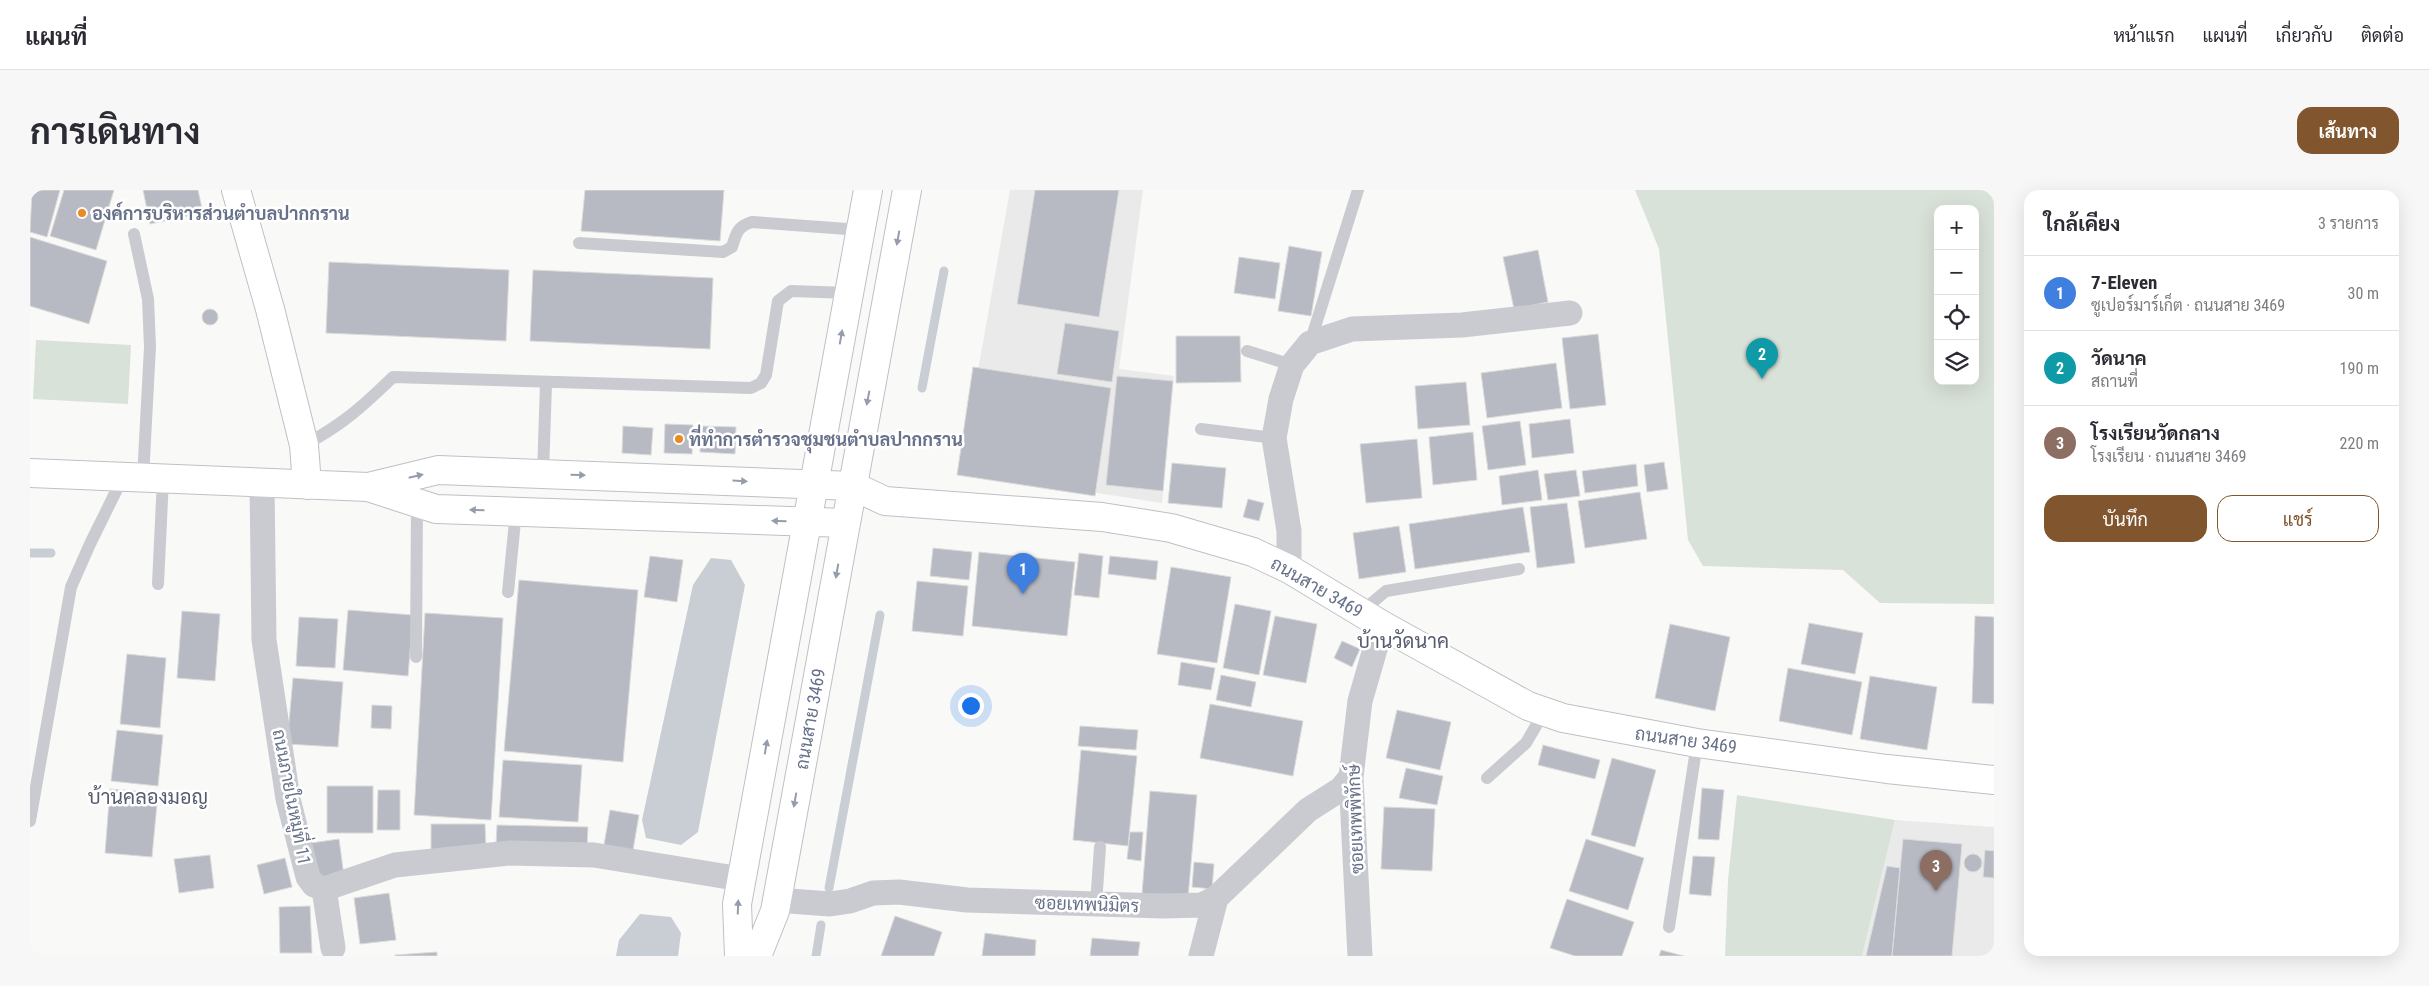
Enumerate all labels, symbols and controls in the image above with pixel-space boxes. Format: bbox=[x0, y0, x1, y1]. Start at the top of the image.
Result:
text: แผนที่ bbox=[25, 23, 87, 51]
text: หน้าแรก bbox=[2113, 25, 2175, 46]
text: แผนที่ bbox=[2203, 25, 2247, 46]
text: เกี่ยวกับ bbox=[2275, 25, 2333, 46]
text: ติดต่อ bbox=[2361, 25, 2404, 46]
button: เส้นทาง bbox=[2297, 107, 2399, 154]
text: การเดินทาง bbox=[30, 112, 200, 153]
place label: องค์การบริหารส่วนตำบลปากกราน bbox=[92, 201, 350, 224]
map controls bbox=[1934, 205, 1979, 385]
button: + bbox=[1934, 205, 1979, 250]
marker: องค์การบริหารส่วนตำบลปากกราน bbox=[76, 207, 88, 219]
text: ใกล้เคียง bbox=[2044, 212, 2120, 236]
text: 3 รายการ bbox=[2318, 214, 2379, 233]
one-way arrow bbox=[894, 230, 902, 246]
button: − bbox=[1934, 250, 1979, 295]
text: 7-Eleven bbox=[2091, 271, 2157, 294]
text: 1 bbox=[2056, 284, 2064, 303]
text: 30 m bbox=[2347, 284, 2379, 303]
button: locate bbox=[1934, 295, 1979, 340]
text: ซูเปอร์มาร์เก็ต · ถนนสาย 3469 bbox=[2091, 296, 2285, 315]
one-way arrow bbox=[838, 328, 846, 344]
pin: 2 bbox=[1746, 338, 1778, 379]
button: layers bbox=[1934, 340, 1979, 385]
text: วัดนาค bbox=[2091, 347, 2147, 370]
text: 2 bbox=[2056, 359, 2064, 378]
text: 190 m bbox=[2340, 359, 2379, 378]
text: สถานที่ bbox=[2091, 372, 2138, 391]
one-way arrow bbox=[864, 390, 872, 406]
text: โรงเรียนวัดกลาง bbox=[2091, 422, 2220, 445]
place label: ที่ทำการตำรวจชุมชนตำบลปากกราน bbox=[689, 424, 963, 454]
marker: ที่ทำการตำรวจชุมชนตำบลปากกราน bbox=[673, 433, 685, 445]
text: 3 bbox=[2056, 434, 2064, 453]
text: 220 m bbox=[2340, 434, 2379, 453]
text: โรงเรียน · ถนนสาย 3469 bbox=[2091, 447, 2247, 466]
one-way arrow bbox=[408, 472, 423, 480]
one-way arrow bbox=[570, 472, 586, 480]
one-way arrow bbox=[732, 478, 748, 486]
button: บันทึก bbox=[2044, 495, 2207, 542]
button: แชร์ bbox=[2217, 495, 2379, 542]
one-way arrow bbox=[469, 506, 485, 514]
one-way arrow bbox=[771, 517, 787, 525]
street label: ถนนสาย 3469 bbox=[1267, 552, 1367, 622]
pin: 1 bbox=[1007, 553, 1039, 594]
one-way arrow bbox=[832, 564, 840, 580]
district label: บ้านวัดนาค bbox=[1357, 629, 1449, 653]
street label: ถนนสาย 3469 bbox=[791, 667, 829, 771]
your location bbox=[958, 693, 984, 719]
street label: ถนนสาย 3469 bbox=[1634, 722, 1738, 758]
street label: ถนนภายในหมู่ที่ 11 bbox=[266, 726, 320, 867]
one-way arrow bbox=[762, 739, 770, 755]
street label: ซอยเทพพิทักษ์ bbox=[1341, 763, 1367, 874]
district label: บ้านคลองมอญ bbox=[88, 785, 208, 809]
one-way arrow bbox=[790, 793, 798, 809]
pin: 3 bbox=[1920, 850, 1952, 891]
street label: ซอยเทพนิมิตร bbox=[1034, 892, 1140, 916]
one-way arrow bbox=[734, 899, 742, 915]

